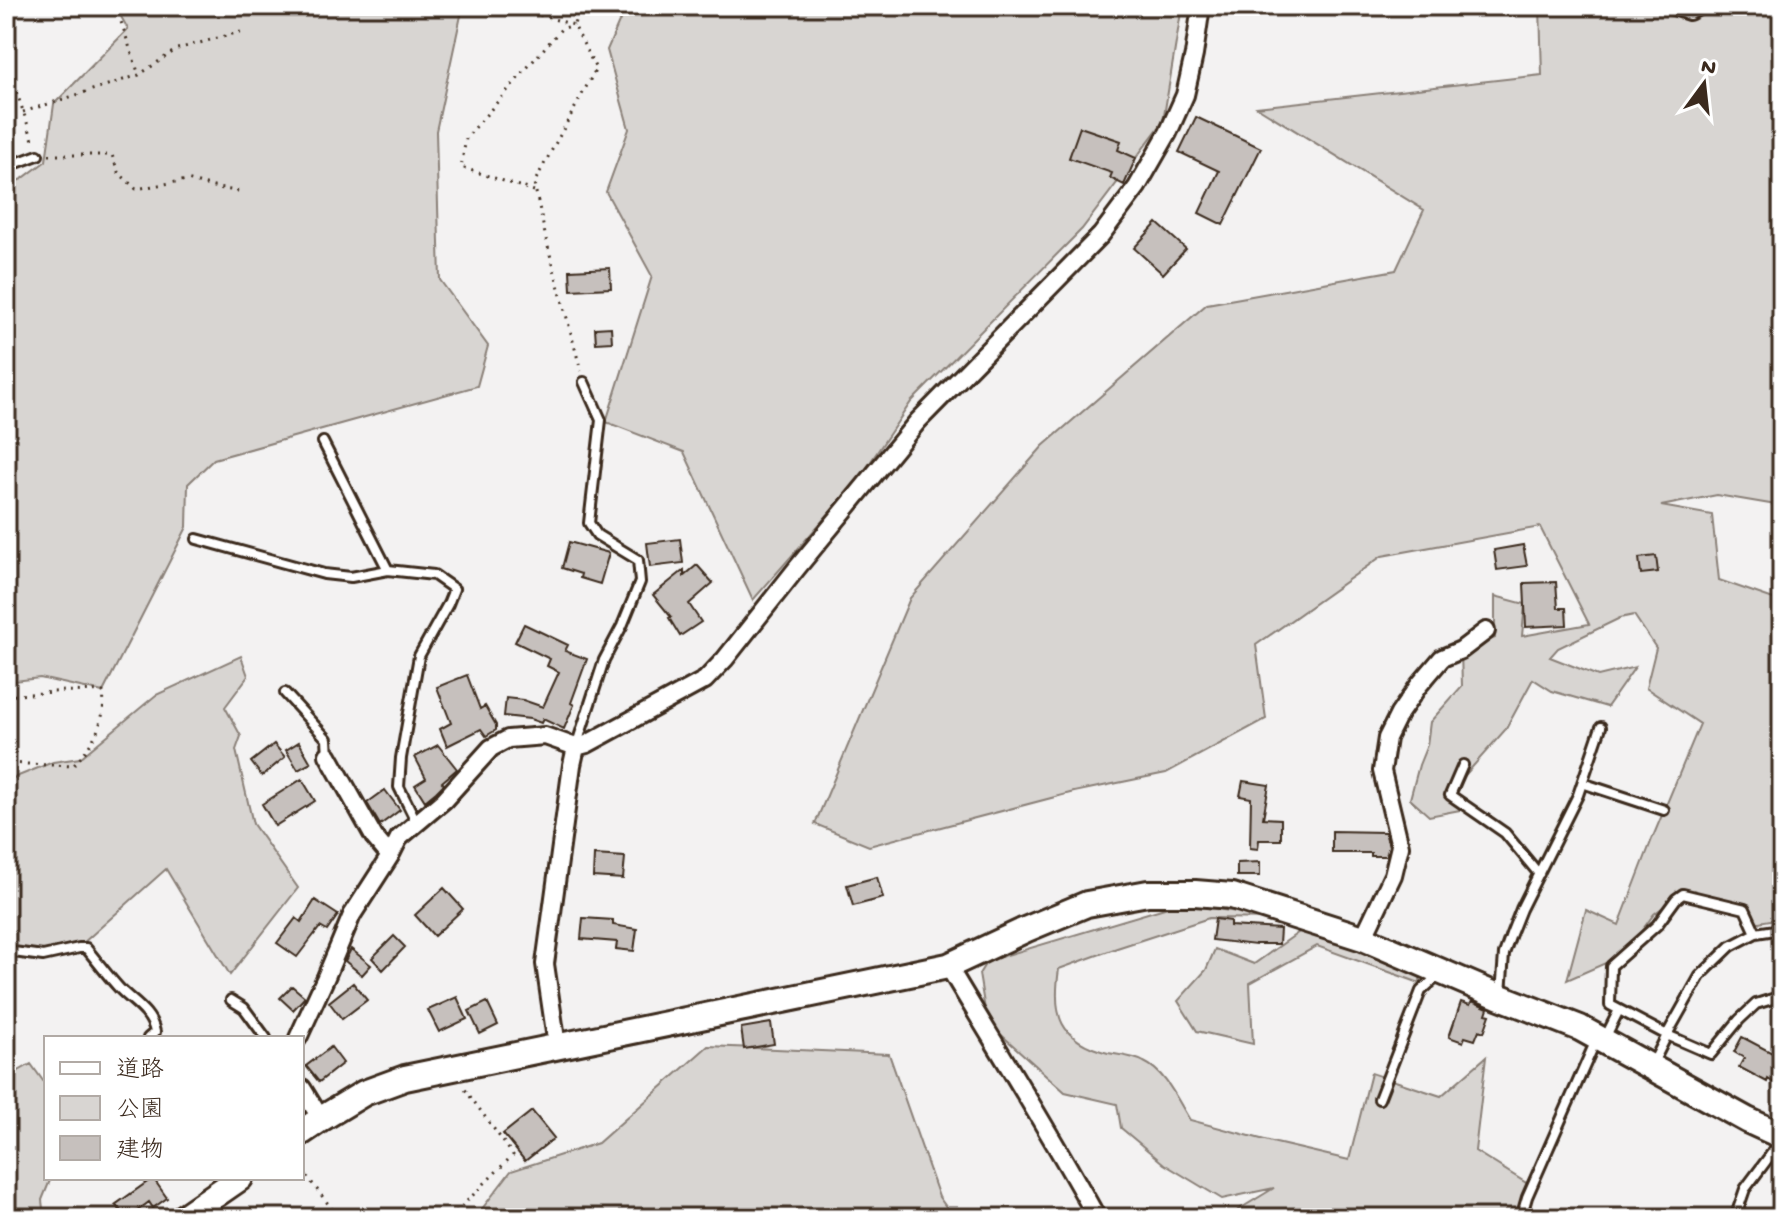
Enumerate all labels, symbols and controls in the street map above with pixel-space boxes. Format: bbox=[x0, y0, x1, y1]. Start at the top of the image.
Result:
north arrow bbox=[1664, 44, 1744, 124]
text: N bbox=[1698, 54, 1718, 83]
legend bbox=[44, 1036, 304, 1180]
text: 道路 bbox=[116, 1056, 164, 1086]
text: 公園 bbox=[116, 1097, 164, 1126]
text: 建物 bbox=[116, 1136, 164, 1166]

